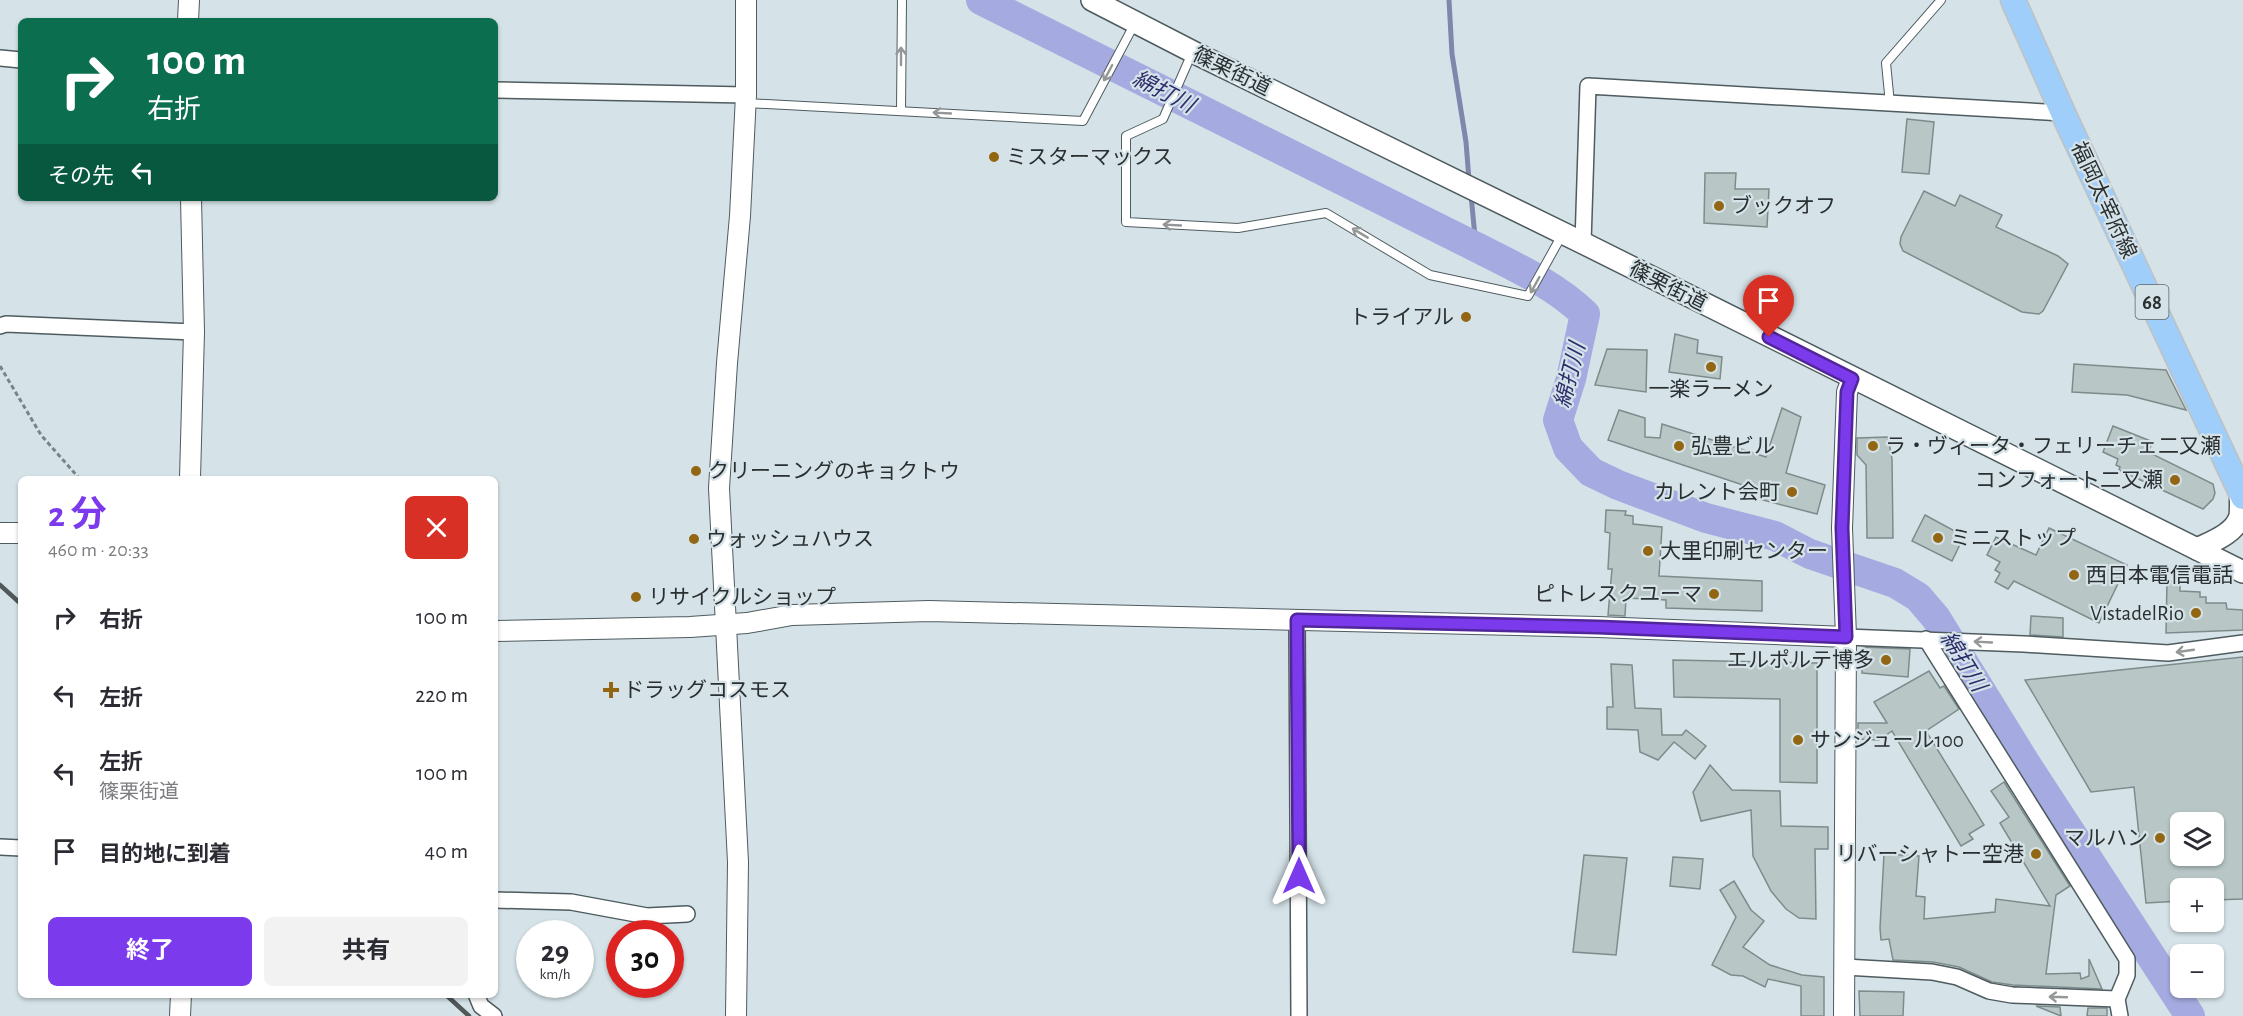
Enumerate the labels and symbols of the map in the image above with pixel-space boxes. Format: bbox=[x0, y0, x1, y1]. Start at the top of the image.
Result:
street label: 篠栗街道 bbox=[1189, 43, 1275, 99]
one-way arrow bbox=[895, 46, 907, 66]
one-way arrow bbox=[1102, 64, 1114, 81]
water label: 綿打川 bbox=[1129, 66, 1200, 118]
one-way arrow bbox=[932, 108, 952, 119]
street label: 福岡太宰府線 bbox=[2067, 138, 2141, 262]
place label: ミスターマックス bbox=[1006, 146, 1173, 168]
marker: ミスターマックス bbox=[987, 150, 1001, 164]
place label: ブックオフ bbox=[1731, 194, 1836, 217]
marker: ブックオフ bbox=[1712, 199, 1726, 213]
one-way arrow bbox=[1162, 219, 1182, 230]
one-way arrow bbox=[1352, 227, 1369, 239]
street label: 篠栗街道 bbox=[1626, 257, 1710, 315]
one-way arrow bbox=[1529, 275, 1540, 293]
pin bbox=[1743, 275, 1794, 337]
road number: 68 bbox=[2136, 285, 2168, 319]
place label: トライアル bbox=[1349, 307, 1454, 328]
marker: トライアル bbox=[1459, 310, 1473, 324]
water label: 綿打川 bbox=[1550, 338, 1589, 410]
marker: 一楽ラーメン bbox=[1704, 360, 1718, 374]
place label: 一楽ラーメン bbox=[1648, 378, 1774, 400]
place label: 弘豊ビル bbox=[1691, 435, 1775, 457]
place label: ラ・ヴィータ・フェリーチェ二又瀬 bbox=[1885, 435, 2221, 457]
marker: 弘豊ビル bbox=[1672, 439, 1686, 453]
marker: ラ・ヴィータ・フェリーチェ二又瀬 bbox=[1866, 439, 1880, 453]
place label: クリーニングのキョクトウ bbox=[708, 460, 960, 482]
marker: クリーニングのキョクトウ bbox=[689, 464, 703, 478]
place label: コンフォート二又瀬 bbox=[1975, 469, 2163, 491]
marker: コンフォート二又瀬 bbox=[2168, 473, 2182, 487]
place label: カレント会町 bbox=[1654, 481, 1780, 503]
marker: カレント会町 bbox=[1785, 485, 1799, 499]
place label: ミニストップ bbox=[1950, 527, 2076, 549]
place label: ウォッシュハウス bbox=[706, 529, 874, 550]
marker: ミニストップ bbox=[1931, 531, 1945, 545]
marker: ウォッシュハウス bbox=[687, 532, 701, 546]
place label: 大里印刷センター bbox=[1660, 540, 1828, 562]
marker: 大里印刷センター bbox=[1641, 544, 1655, 558]
place label: 西日本電信電話 bbox=[2086, 564, 2233, 586]
marker: 西日本電信電話 bbox=[2067, 568, 2081, 582]
place label: ピトレスクユーマ bbox=[1534, 583, 1702, 605]
place label: リサイクルショップ bbox=[648, 586, 836, 608]
marker: ピトレスクユーマ bbox=[1707, 587, 1721, 601]
marker: リサイクルショップ bbox=[629, 590, 643, 604]
place label: VistadelRio bbox=[2090, 603, 2184, 624]
marker: VistadelRio bbox=[2189, 606, 2203, 620]
water label: 綿打川 bbox=[1936, 627, 1992, 697]
one-way arrow bbox=[1973, 636, 1993, 647]
one-way arrow bbox=[2176, 646, 2195, 657]
place label: エルポルテ博多 bbox=[1727, 649, 1874, 671]
marker: エルポルテ博多 bbox=[1879, 653, 1893, 667]
place label: ドラッグコスモス bbox=[623, 679, 791, 701]
marker: ドラッグコスモス bbox=[604, 683, 618, 697]
place label: サンジュール100 bbox=[1810, 730, 1964, 751]
marker: サンジュール100 bbox=[1791, 733, 1805, 747]
place label: マルハン bbox=[2064, 828, 2148, 849]
marker: マルハン bbox=[2153, 831, 2167, 845]
place label: リバーシャトー空港 bbox=[1835, 843, 2024, 865]
position arrow bbox=[1267, 844, 1331, 908]
marker: リバーシャトー空港 bbox=[2029, 847, 2043, 861]
speed limit sign: 30 bbox=[606, 920, 684, 998]
one-way arrow bbox=[2049, 991, 2069, 1003]

